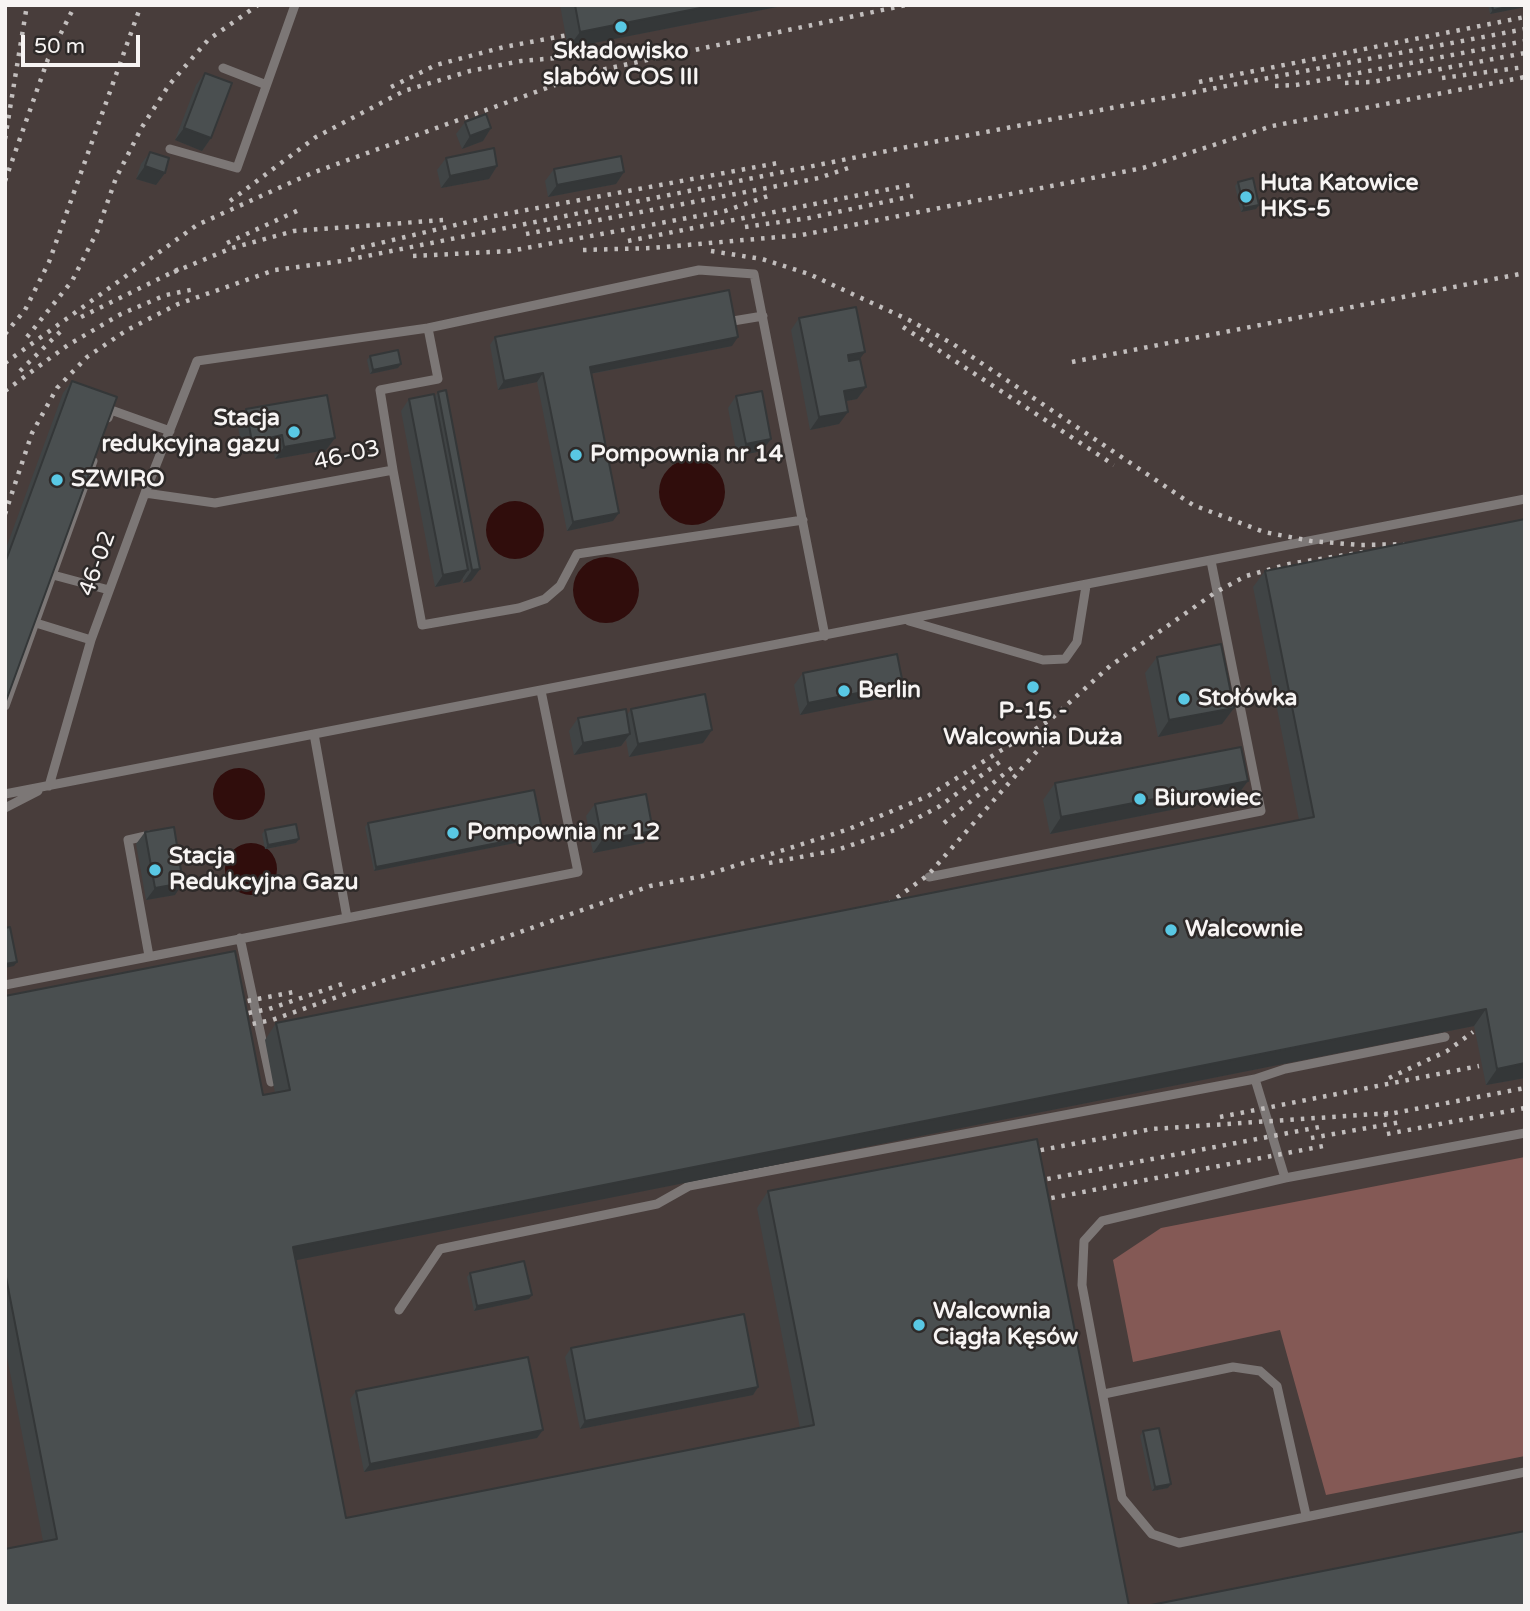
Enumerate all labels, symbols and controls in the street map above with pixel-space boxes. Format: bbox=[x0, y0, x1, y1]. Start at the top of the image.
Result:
marker: Składowisko slabów COS III bbox=[613, 19, 629, 35]
scale bar bbox=[24, 21, 144, 65]
text: 50 m bbox=[34, 34, 85, 59]
place label: Składowisko slabów COS III bbox=[543, 38, 699, 92]
place label: Huta Katowice HKS-5 bbox=[1260, 170, 1418, 224]
marker: Huta Katowice HKS-5 bbox=[1238, 189, 1254, 205]
place label: Stacja redukcyjna gazu bbox=[101, 405, 280, 459]
marker: Stacja redukcyjna gazu bbox=[286, 424, 302, 440]
street label: 46-03 bbox=[311, 435, 383, 477]
place label: Pompownia nr 14 bbox=[590, 441, 783, 469]
marker: Pompownia nr 14 bbox=[568, 447, 584, 463]
place label: SZWIRO bbox=[71, 466, 165, 494]
marker: SZWIRO bbox=[49, 472, 65, 488]
street label: 46-02 bbox=[74, 528, 122, 600]
place label: Berlin bbox=[858, 677, 921, 705]
marker: P-15 - Walcownia Duża bbox=[1025, 679, 1041, 695]
marker: Berlin bbox=[836, 683, 852, 699]
place label: Stołówka bbox=[1198, 685, 1297, 713]
marker: Stołówka bbox=[1176, 691, 1192, 707]
place label: P-15 - Walcownia Duża bbox=[943, 698, 1123, 752]
place label: Biurowiec bbox=[1154, 785, 1261, 813]
marker: Biurowiec bbox=[1132, 791, 1148, 807]
place label: Pompownia nr 12 bbox=[467, 819, 660, 847]
marker: Pompownia nr 12 bbox=[445, 825, 461, 841]
place label: Stacja Redukcyjna Gazu bbox=[169, 843, 358, 897]
marker: Stacja Redukcyjna Gazu bbox=[147, 862, 163, 878]
place label: Walcownie bbox=[1185, 916, 1303, 944]
marker: Walcownie bbox=[1163, 922, 1179, 938]
place label: Walcownia Ciągła Kęsów bbox=[933, 1298, 1078, 1352]
marker: Walcownia Ciągła Kęsów bbox=[911, 1317, 927, 1333]

